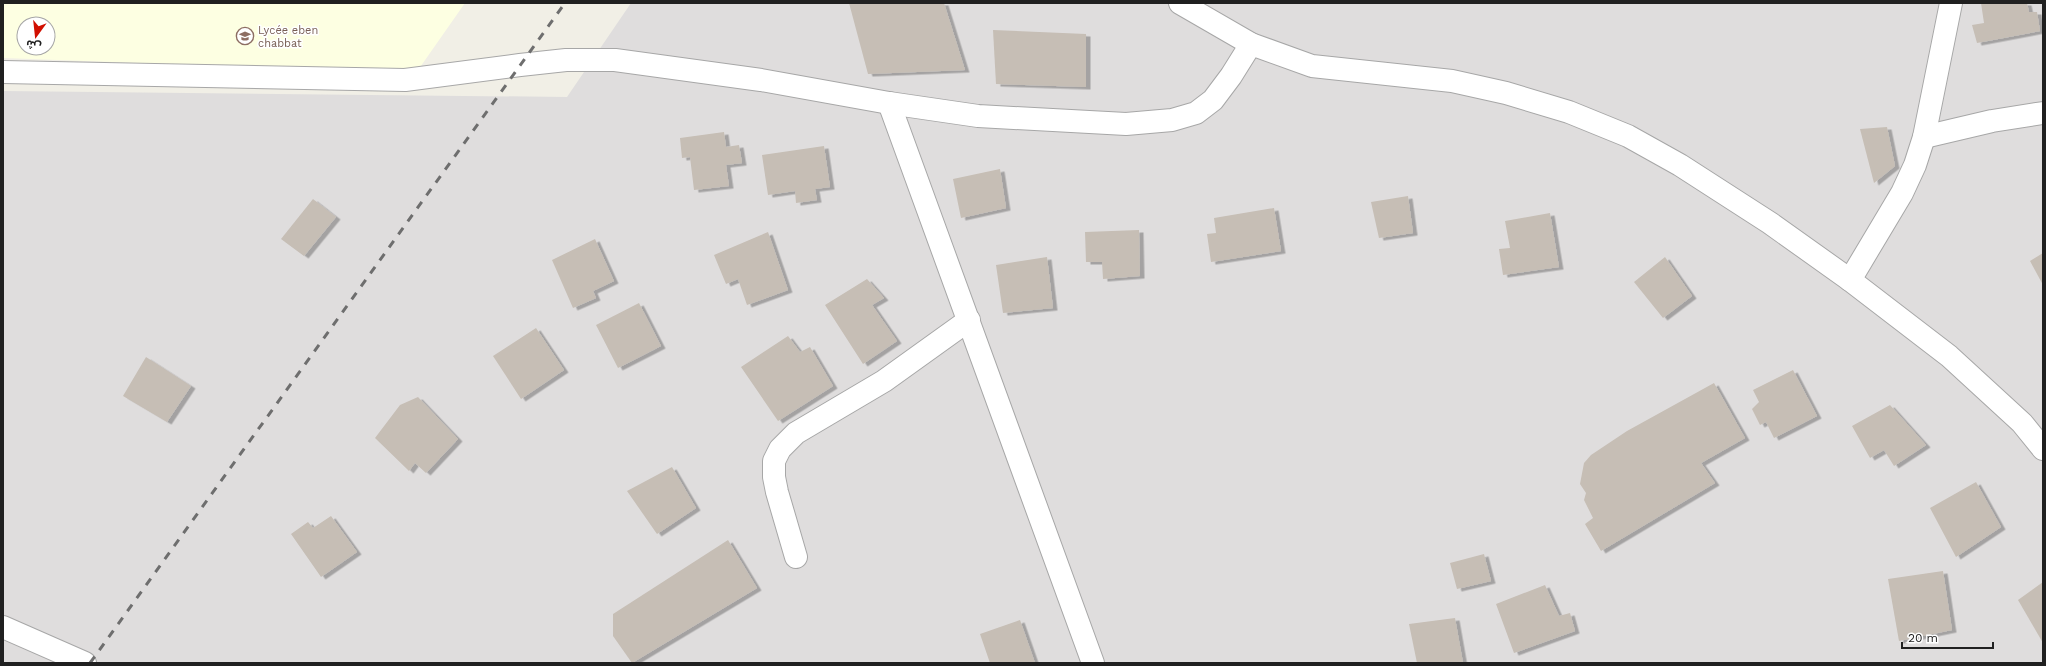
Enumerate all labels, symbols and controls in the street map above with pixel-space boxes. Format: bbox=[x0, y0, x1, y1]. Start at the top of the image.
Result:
north arrow bbox=[16, 16, 56, 56]
place label: Lycée eben chabbat bbox=[258, 24, 318, 50]
school or university icon: Lycée eben chabbat bbox=[235, 26, 255, 46]
text: ش bbox=[25, 37, 43, 53]
scale bar bbox=[1902, 624, 1993, 650]
text: 20 m bbox=[1908, 631, 1938, 645]

